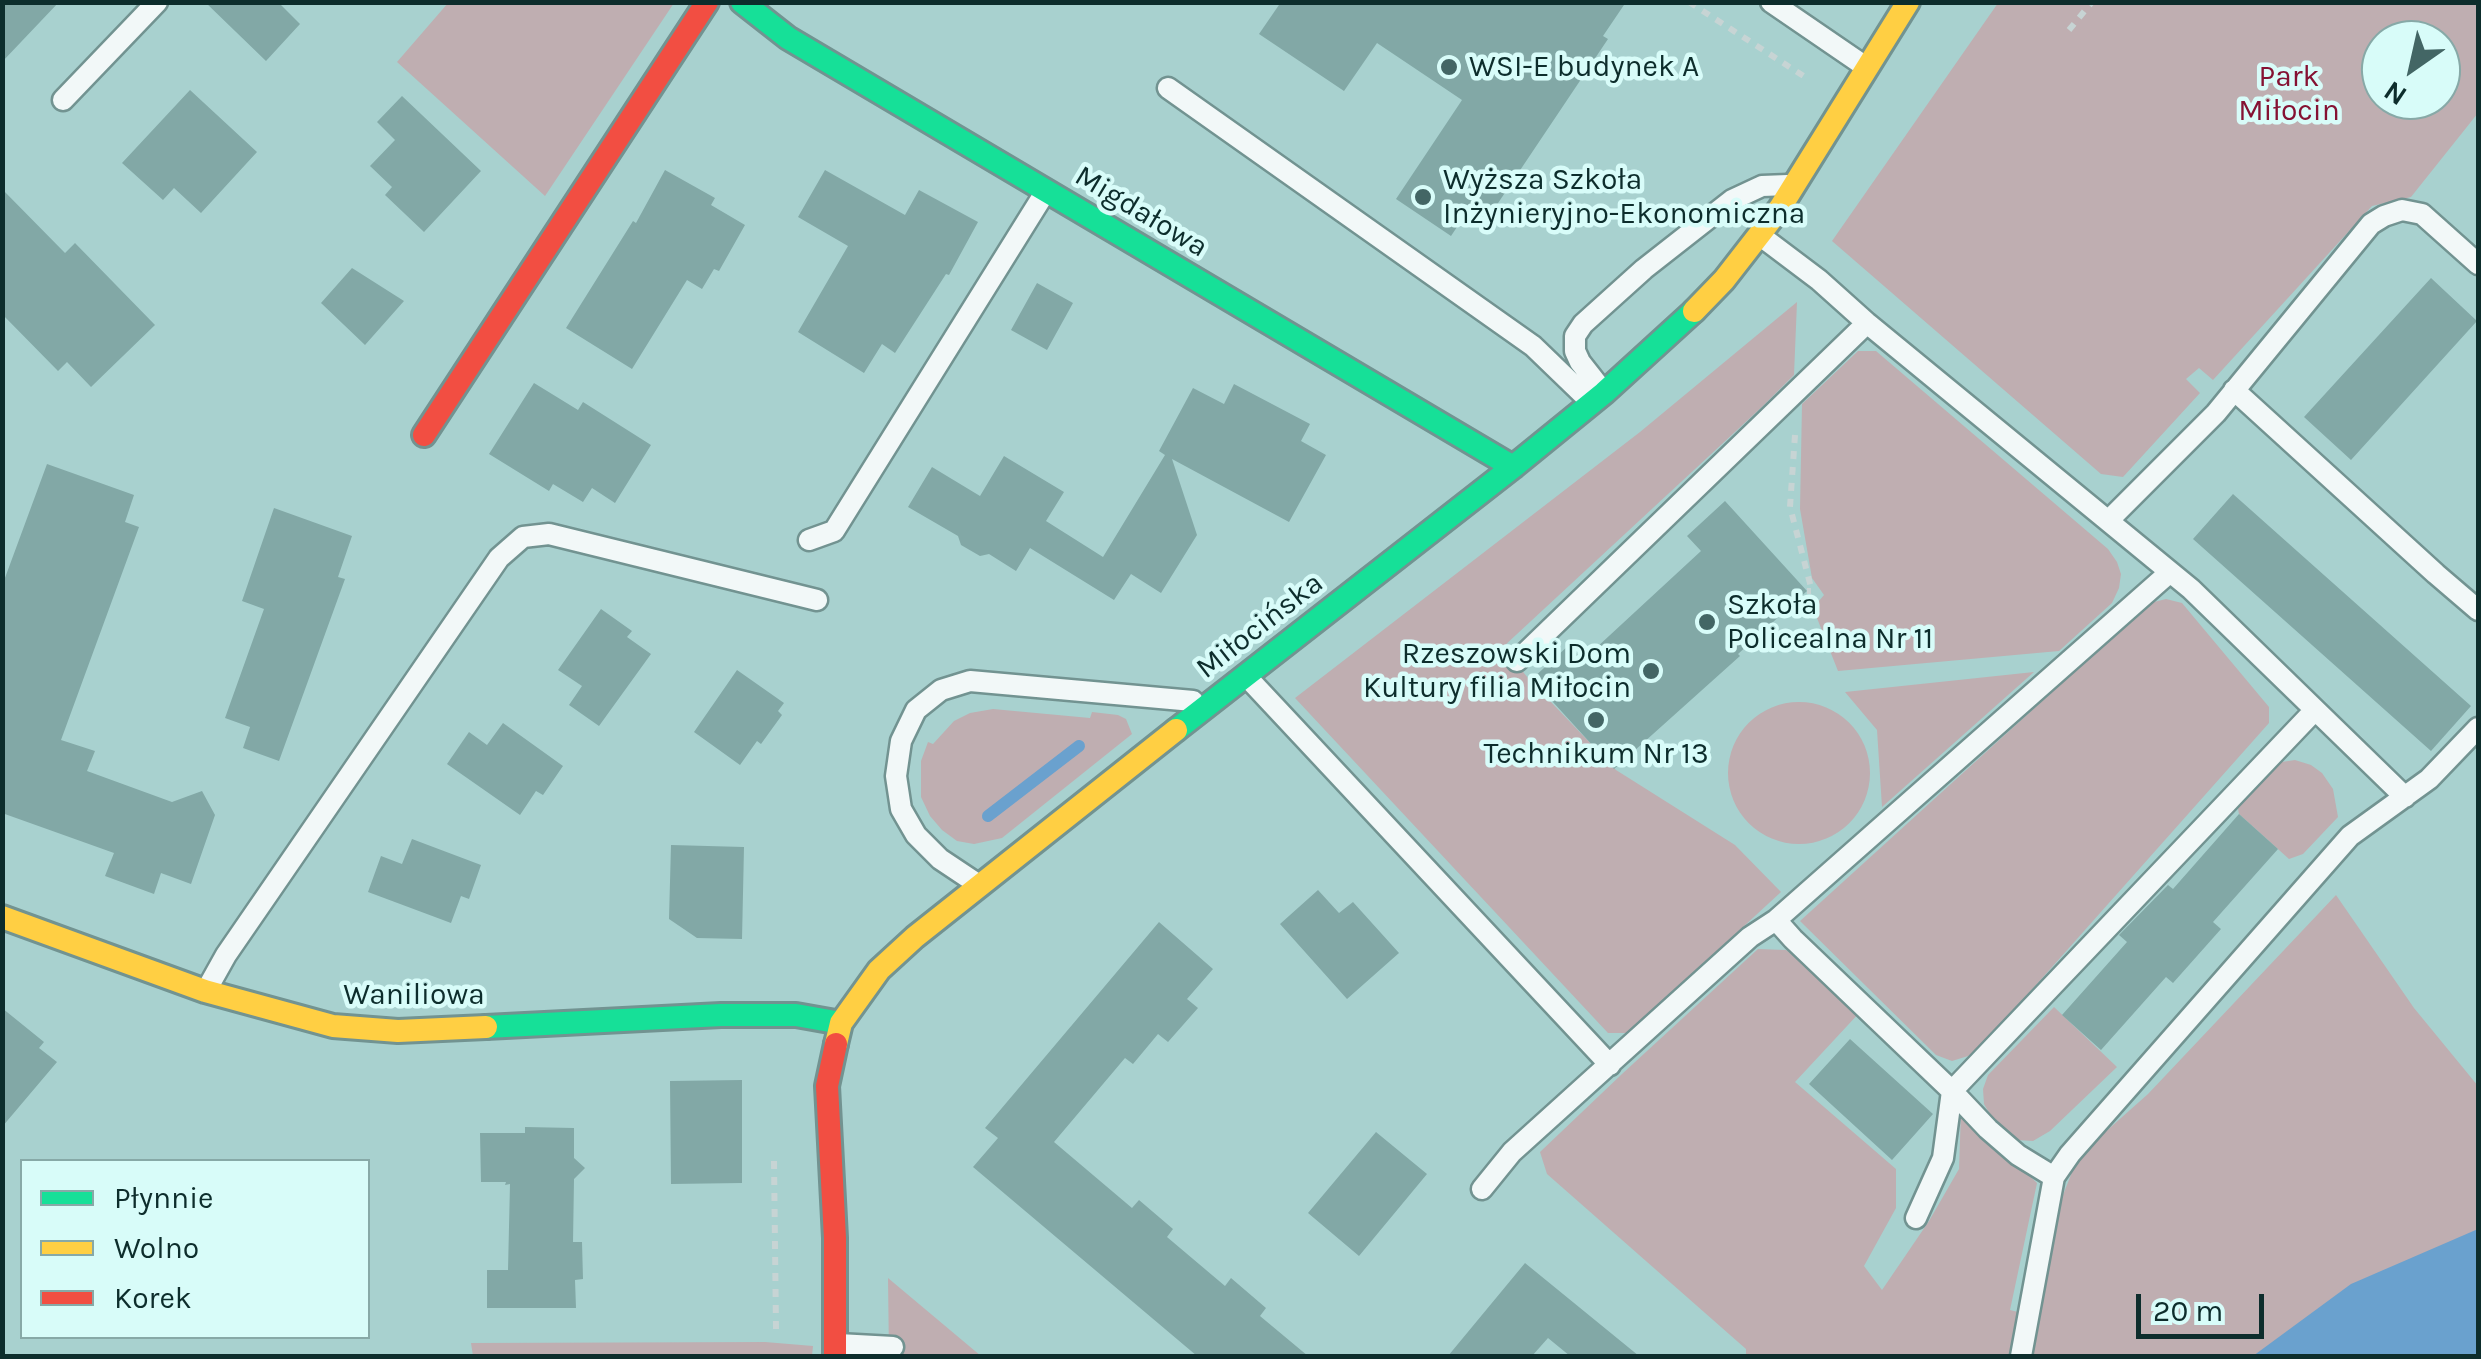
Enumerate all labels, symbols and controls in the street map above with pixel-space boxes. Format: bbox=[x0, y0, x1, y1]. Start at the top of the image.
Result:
north arrow bbox=[2361, 20, 2461, 120]
place label: WSI-E budynek A bbox=[1469, 49, 1699, 85]
marker: WSI-E budynek A bbox=[1438, 56, 1460, 78]
park label: Park Miłocin bbox=[2238, 59, 2340, 130]
text: N bbox=[2378, 74, 2413, 113]
street label: Migdałowa bbox=[1068, 158, 1214, 266]
place label: Wyższa Szkoła Inżynieryjno-Ekonomiczna bbox=[1443, 162, 1805, 232]
marker: Wyższa Szkoła Inżynieryjno-Ekonomiczna bbox=[1412, 186, 1434, 208]
street label: Miłocińska bbox=[1189, 565, 1331, 687]
place label: Szkoła Policealna Nr 11 bbox=[1727, 587, 1933, 658]
marker: Szkoła Policealna Nr 11 bbox=[1696, 611, 1718, 633]
place label: Rzeszowski Dom Kultury filia Miłocin bbox=[1363, 636, 1631, 706]
marker: Rzeszowski Dom Kultury filia Miłocin bbox=[1640, 660, 1662, 682]
marker: Technikum Nr 13 bbox=[1585, 709, 1607, 731]
place label: Technikum Nr 13 bbox=[1483, 736, 1709, 772]
street label: Waniliowa bbox=[343, 977, 485, 1013]
legend bbox=[20, 1159, 370, 1339]
text: Płynnie bbox=[114, 1180, 214, 1216]
text: Wolno bbox=[114, 1230, 199, 1266]
scale bar bbox=[2141, 1274, 2268, 1336]
text: Korek bbox=[114, 1280, 192, 1316]
text: 20 m bbox=[2153, 1293, 2223, 1329]

